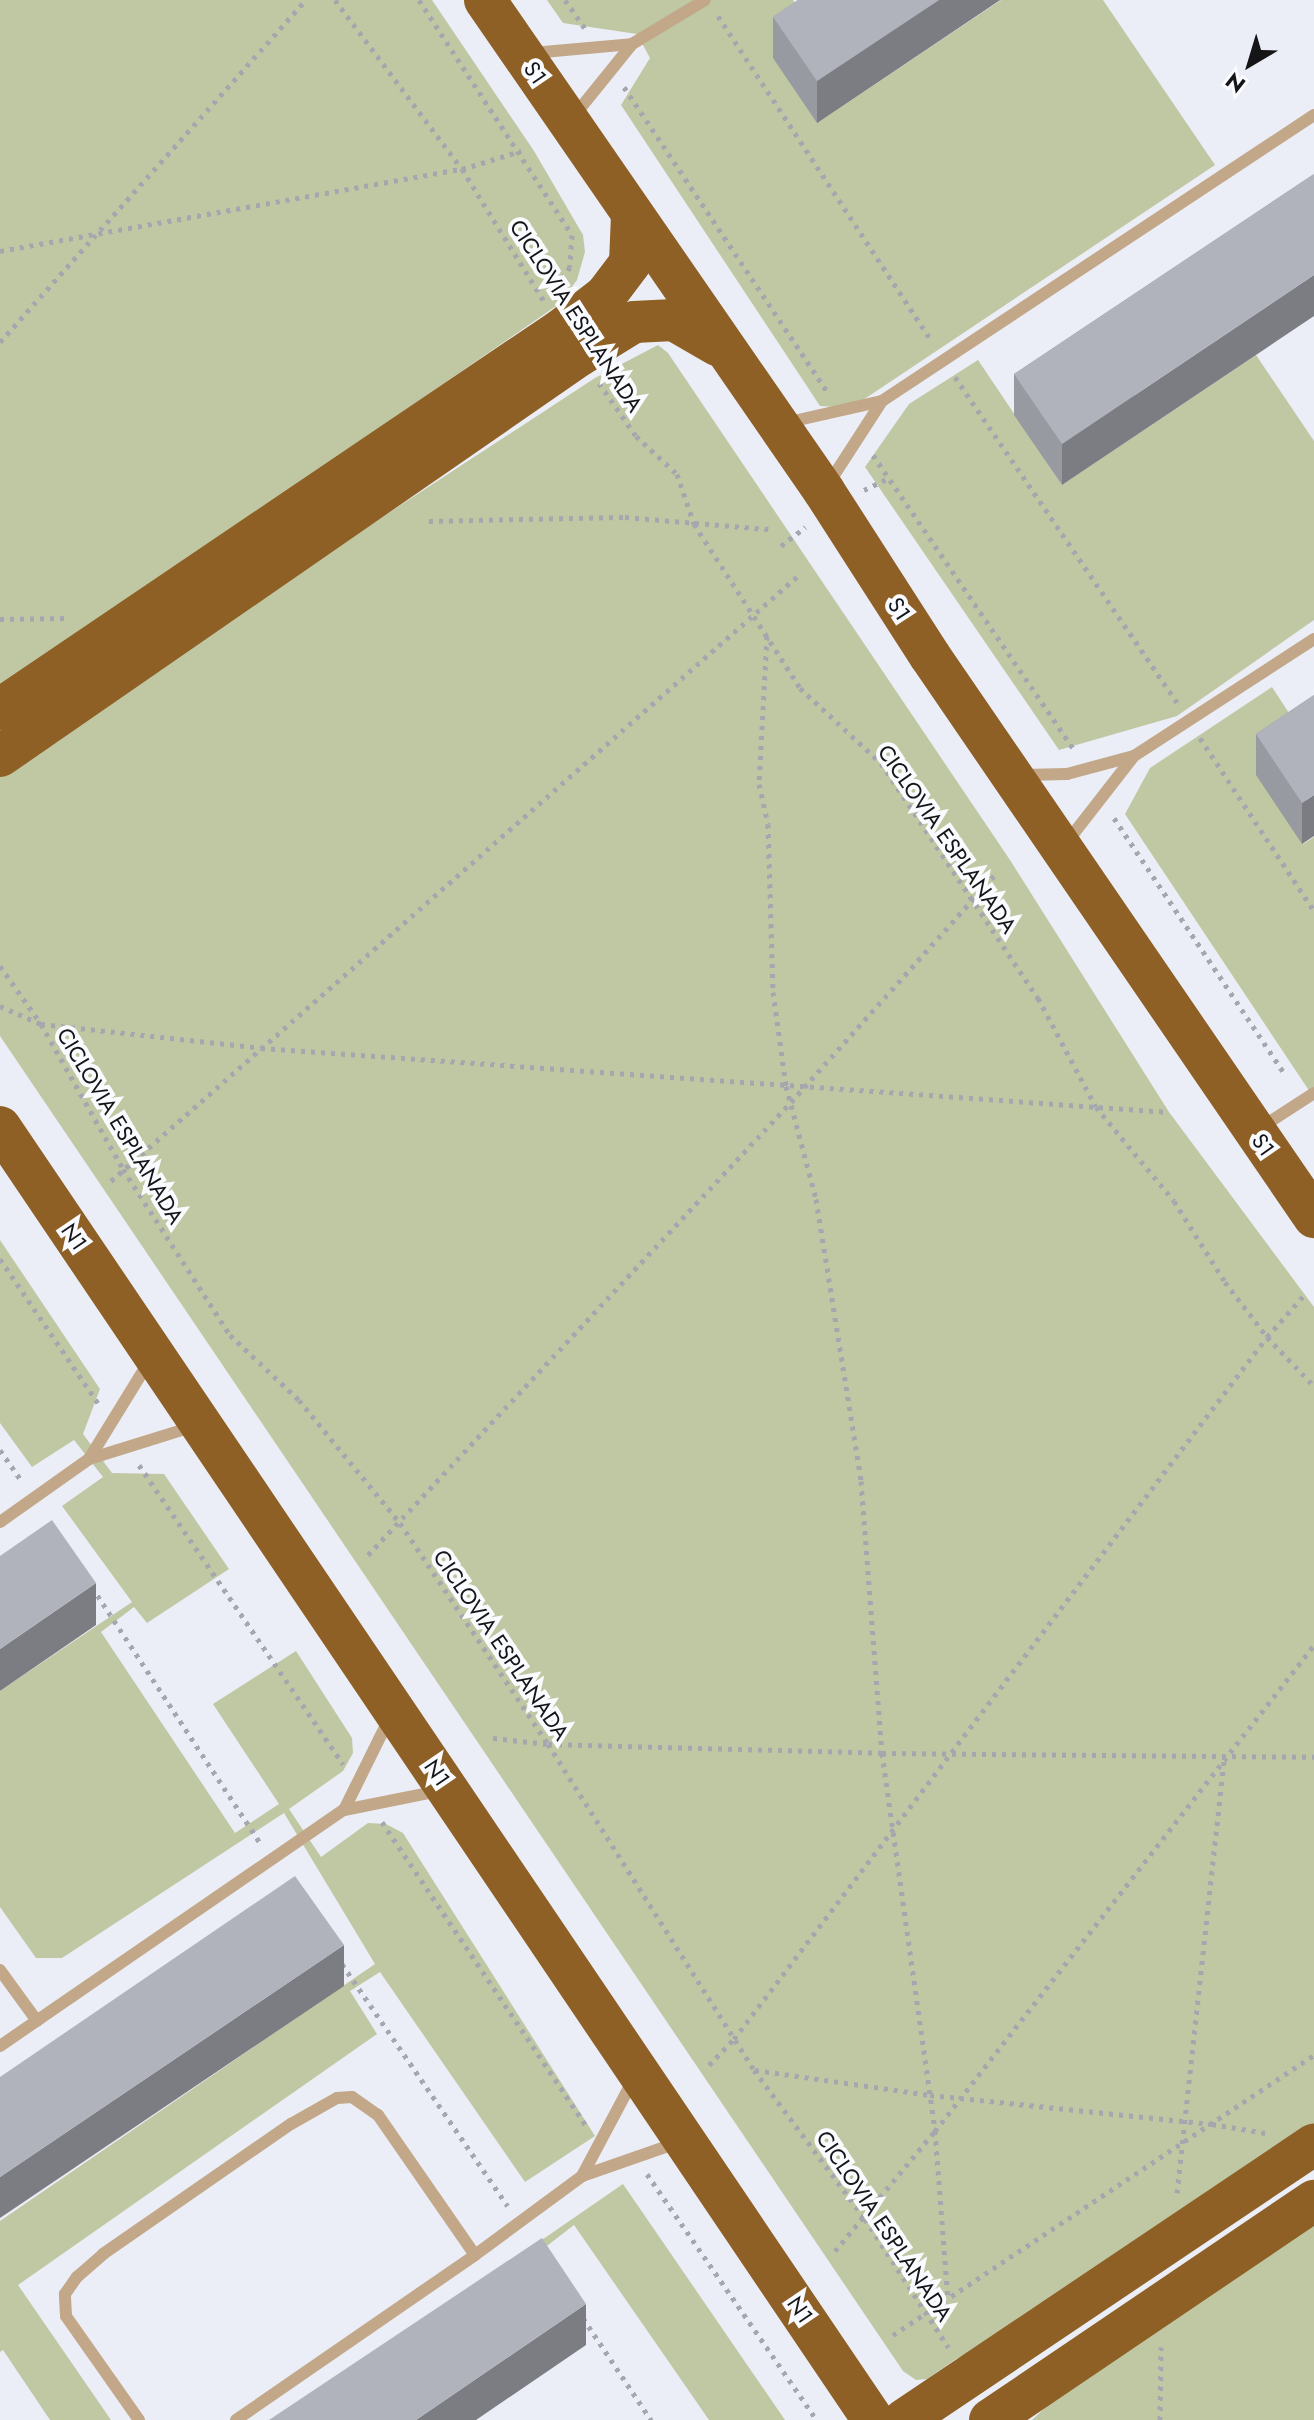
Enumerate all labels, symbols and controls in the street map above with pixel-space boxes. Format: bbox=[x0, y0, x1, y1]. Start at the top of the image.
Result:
north arrow bbox=[1210, 24, 1290, 104]
street label: S1 bbox=[518, 57, 552, 89]
text: N bbox=[1218, 65, 1252, 101]
street label: CICLOVIA ESPLANADA bbox=[504, 215, 648, 417]
street label: S1 bbox=[882, 593, 916, 625]
street label: CICLOVIA ESPLANADA bbox=[872, 740, 1022, 938]
street label: CICLOVIA ESPLANADA bbox=[51, 1023, 189, 1229]
street label: S1 bbox=[1246, 1128, 1280, 1162]
street label: N1 bbox=[56, 1218, 92, 1256]
street label: CICLOVIA ESPLANADA bbox=[427, 1545, 575, 1745]
street label: N1 bbox=[419, 1754, 455, 1792]
street label: CICLOVIA ESPLANADA bbox=[810, 2126, 958, 2326]
street label: N1 bbox=[782, 2291, 818, 2329]

